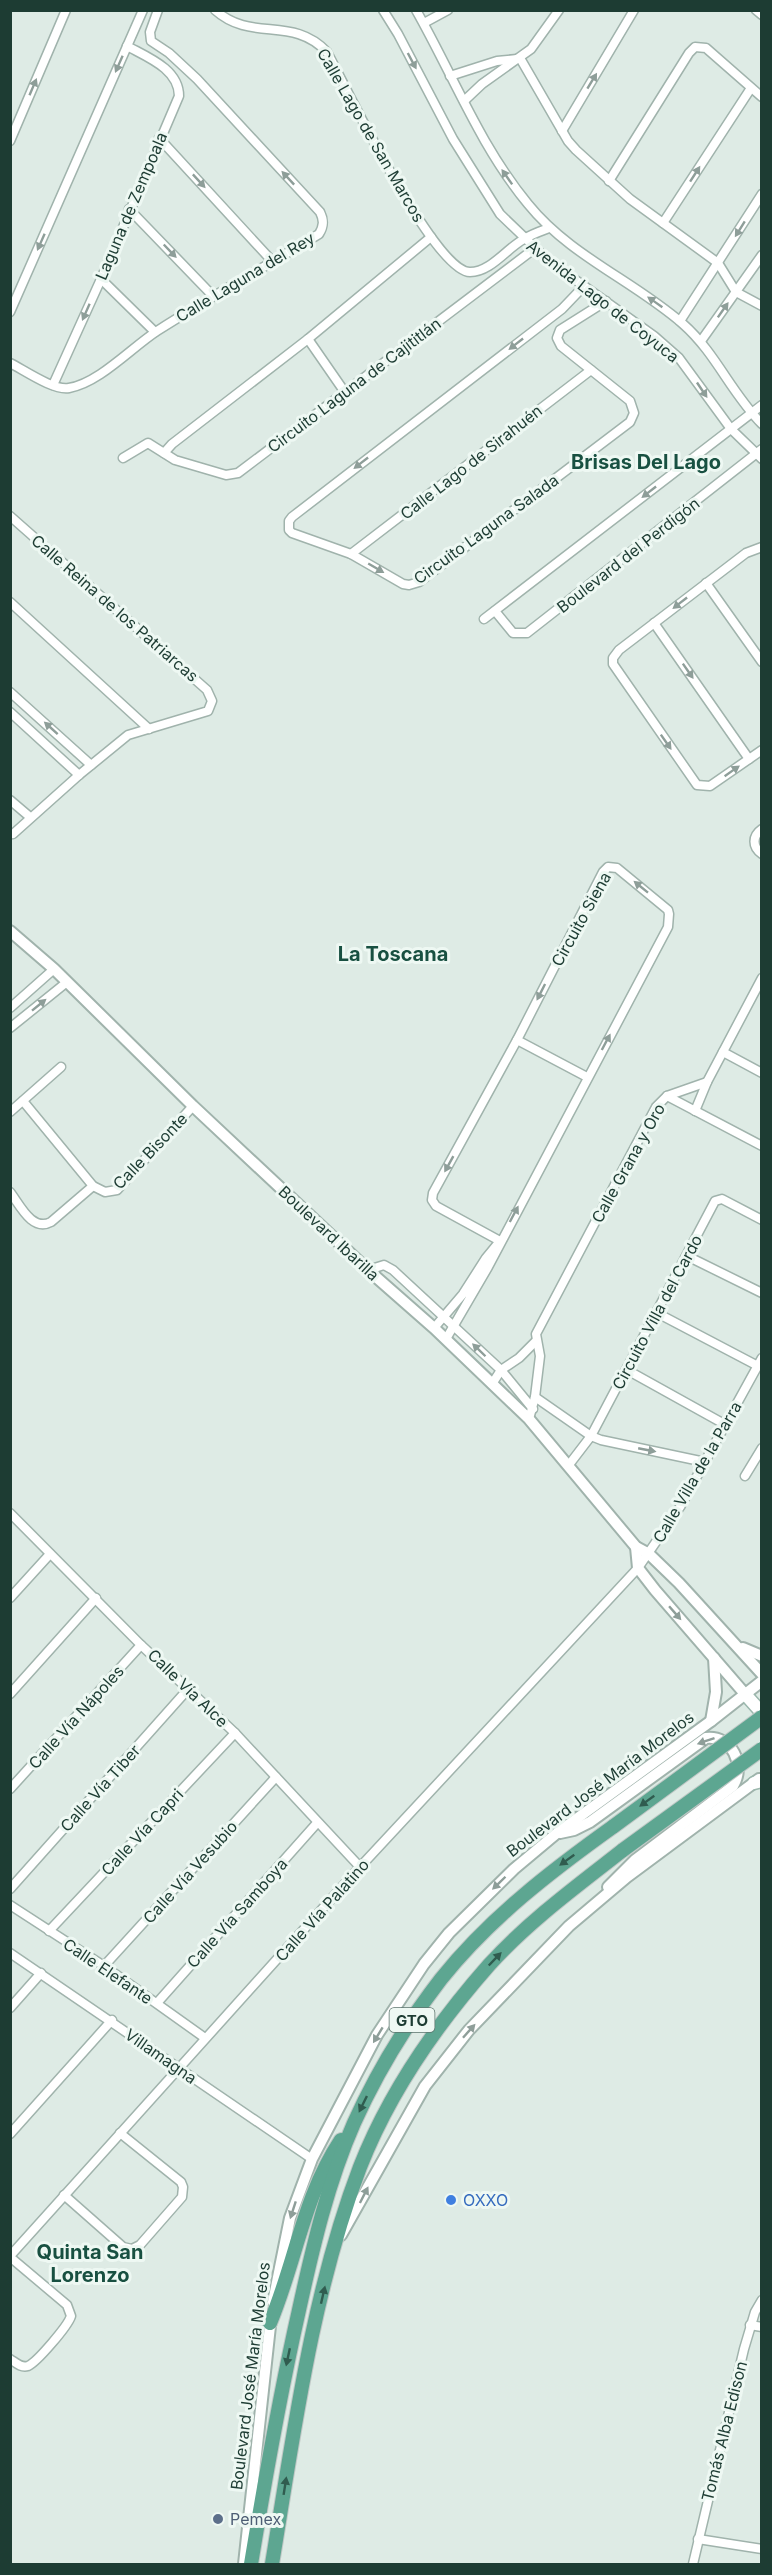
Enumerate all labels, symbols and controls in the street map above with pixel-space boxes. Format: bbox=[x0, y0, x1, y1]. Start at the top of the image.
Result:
street label: Calle Lago de San Marcos bbox=[313, 45, 429, 225]
one-way arrow bbox=[407, 53, 417, 70]
one-way arrow bbox=[114, 55, 124, 73]
one-way arrow bbox=[587, 72, 597, 89]
one-way arrow bbox=[29, 78, 39, 96]
street label: Laguna de Zempoala bbox=[91, 129, 171, 283]
one-way arrow bbox=[689, 166, 700, 182]
one-way arrow bbox=[501, 170, 513, 186]
one-way arrow bbox=[282, 171, 295, 186]
one-way arrow bbox=[192, 173, 205, 188]
one-way arrow bbox=[734, 220, 745, 237]
street label: Calle Laguna del Rey bbox=[172, 228, 318, 326]
one-way arrow bbox=[36, 234, 46, 252]
street label: Avenida Lago de Coyuca bbox=[523, 235, 683, 367]
one-way arrow bbox=[163, 244, 177, 259]
one-way arrow bbox=[647, 296, 663, 308]
one-way arrow bbox=[717, 302, 729, 318]
one-way arrow bbox=[81, 303, 90, 321]
street label: Circuito Laguna de Cajititlán bbox=[263, 313, 445, 457]
one-way arrow bbox=[508, 338, 524, 351]
one-way arrow bbox=[697, 382, 708, 398]
street label: Calle Lago de Sirahuén bbox=[396, 400, 546, 524]
district label: Brisas Del Lago bbox=[571, 450, 721, 474]
one-way arrow bbox=[354, 457, 369, 469]
street label: Circuito Laguna Salada bbox=[410, 470, 562, 588]
one-way arrow bbox=[641, 486, 656, 498]
street label: Boulevard del Perdigón bbox=[553, 493, 703, 617]
street label: Calle Reina de los Patriarcas bbox=[27, 530, 203, 686]
one-way arrow bbox=[368, 563, 384, 574]
one-way arrow bbox=[672, 597, 687, 609]
one-way arrow bbox=[681, 664, 693, 679]
one-way arrow bbox=[43, 721, 58, 735]
one-way arrow bbox=[660, 734, 672, 750]
one-way arrow bbox=[724, 765, 740, 777]
street label: Circuito Siena bbox=[547, 868, 615, 970]
one-way arrow bbox=[633, 882, 648, 894]
district label: La Toscana bbox=[338, 942, 448, 966]
one-way arrow bbox=[536, 984, 546, 1001]
one-way arrow bbox=[31, 999, 47, 1012]
one-way arrow bbox=[601, 1033, 611, 1050]
street label: Calle Grana y Oro bbox=[587, 1100, 669, 1226]
street label: Calle Bisonte bbox=[109, 1109, 191, 1193]
one-way arrow bbox=[444, 1156, 454, 1173]
street label: Boulevard Ibarilla bbox=[274, 1181, 384, 1285]
one-way arrow bbox=[510, 1206, 519, 1223]
street label: Circuito Villa del Cardo bbox=[608, 1231, 706, 1393]
one-way arrow bbox=[473, 1343, 487, 1357]
street label: Calle Villa de la Parra bbox=[648, 1398, 746, 1546]
one-way arrow bbox=[638, 1446, 657, 1455]
one-way arrow bbox=[668, 1605, 681, 1620]
street label: Calle Vía Alce bbox=[144, 1645, 232, 1731]
street label: Calle Vía Nápoles bbox=[24, 1661, 128, 1773]
street label: Boulevard José María Morelos bbox=[502, 1707, 698, 1861]
one-way arrow bbox=[697, 1736, 715, 1746]
street label: Calle Vía Tiber bbox=[56, 1740, 144, 1836]
street label: Calle Vía Capri bbox=[97, 1784, 187, 1880]
one-way arrow bbox=[639, 1795, 654, 1807]
street label: Calle Vía Vesubio bbox=[139, 1816, 241, 1928]
street label: Calle Vía Samboya bbox=[182, 1854, 292, 1972]
one-way arrow bbox=[559, 1854, 575, 1866]
street label: Calle Vía Palatino bbox=[271, 1855, 373, 1965]
one-way arrow bbox=[491, 1876, 506, 1890]
street label: Calle Elefante bbox=[59, 1934, 157, 2008]
one-way arrow bbox=[488, 1953, 502, 1967]
road number: GTO bbox=[390, 2008, 434, 2032]
street label: Villamagna bbox=[121, 2024, 201, 2088]
one-way arrow bbox=[462, 2024, 475, 2039]
one-way arrow bbox=[372, 2027, 383, 2043]
one-way arrow bbox=[359, 2096, 368, 2113]
one-way arrow bbox=[359, 2186, 369, 2203]
place label: OXXO bbox=[463, 2190, 508, 2210]
marker: OXXO bbox=[444, 2193, 458, 2207]
one-way arrow bbox=[288, 2201, 297, 2219]
district label: Quinta San Lorenzo bbox=[37, 2240, 143, 2287]
street label: Boulevard José María Morelos bbox=[226, 2261, 274, 2491]
one-way arrow bbox=[318, 2286, 328, 2304]
one-way arrow bbox=[283, 2347, 293, 2366]
street label: Tomás Alba Edison bbox=[697, 2359, 751, 2503]
one-way arrow bbox=[280, 2476, 289, 2495]
place label: Pemex bbox=[230, 2509, 281, 2529]
marker: Pemex bbox=[211, 2512, 225, 2526]

